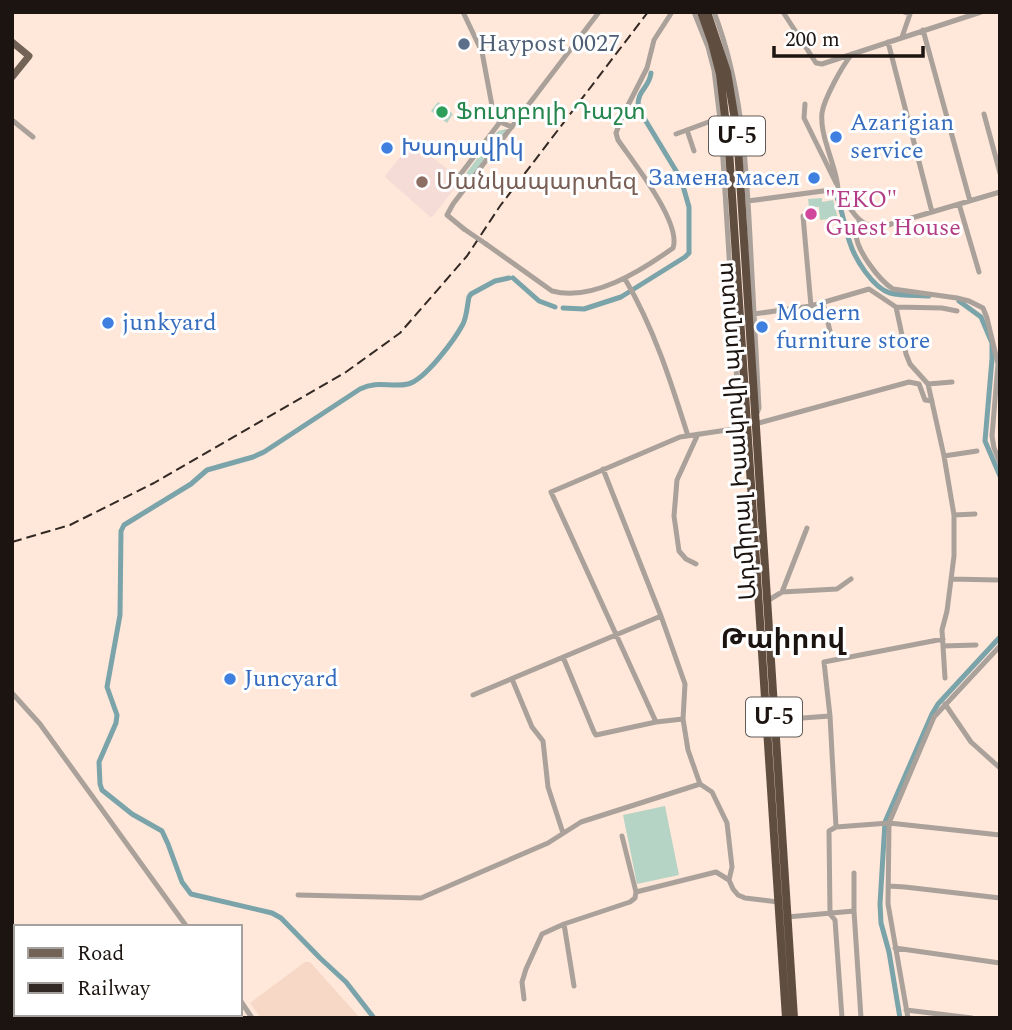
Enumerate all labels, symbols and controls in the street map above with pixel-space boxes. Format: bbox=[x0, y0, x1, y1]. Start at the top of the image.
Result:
scale bar bbox=[774, 14, 923, 58]
text: 200 m bbox=[785, 24, 840, 56]
place label: Haypost 0027 bbox=[478, 26, 620, 62]
marker: Haypost 0027 bbox=[456, 36, 472, 52]
place label: Ֆուտբոլի Դաշտ bbox=[456, 94, 645, 130]
marker: Ֆուտբոլի Դաշտ bbox=[434, 104, 450, 120]
place label: Azarigian service bbox=[850, 105, 954, 169]
road number: Մ-5 bbox=[709, 116, 765, 155]
marker: Azarigian service bbox=[828, 129, 844, 145]
place label: Խադավիկ bbox=[401, 130, 524, 166]
marker: Խադավիկ bbox=[379, 140, 395, 156]
place label: Замена масел bbox=[648, 160, 800, 196]
place label: Մանկապարտեզ bbox=[436, 164, 639, 200]
marker: Замена масел bbox=[806, 170, 822, 186]
marker: Մանկապարտեզ bbox=[414, 174, 430, 190]
place label: "ЕКО" Guest House bbox=[825, 182, 961, 246]
marker: "ЕКО" Guest House bbox=[803, 206, 819, 222]
street label: Ադմիրալ Իսակովի պողոտա bbox=[707, 260, 767, 602]
place label: Modern furniture store bbox=[776, 295, 930, 359]
place label: junkyard bbox=[122, 305, 217, 341]
marker: junkyard bbox=[100, 315, 116, 331]
marker: Modern furniture store bbox=[754, 319, 770, 335]
district label: Թաիրով bbox=[720, 618, 847, 661]
place label: Juncyard bbox=[244, 661, 338, 697]
marker: Juncyard bbox=[222, 671, 238, 687]
road number: Մ-5 bbox=[746, 698, 802, 736]
legend bbox=[14, 925, 242, 1016]
text: Road bbox=[77, 938, 124, 970]
text: Railway bbox=[77, 973, 151, 1005]

